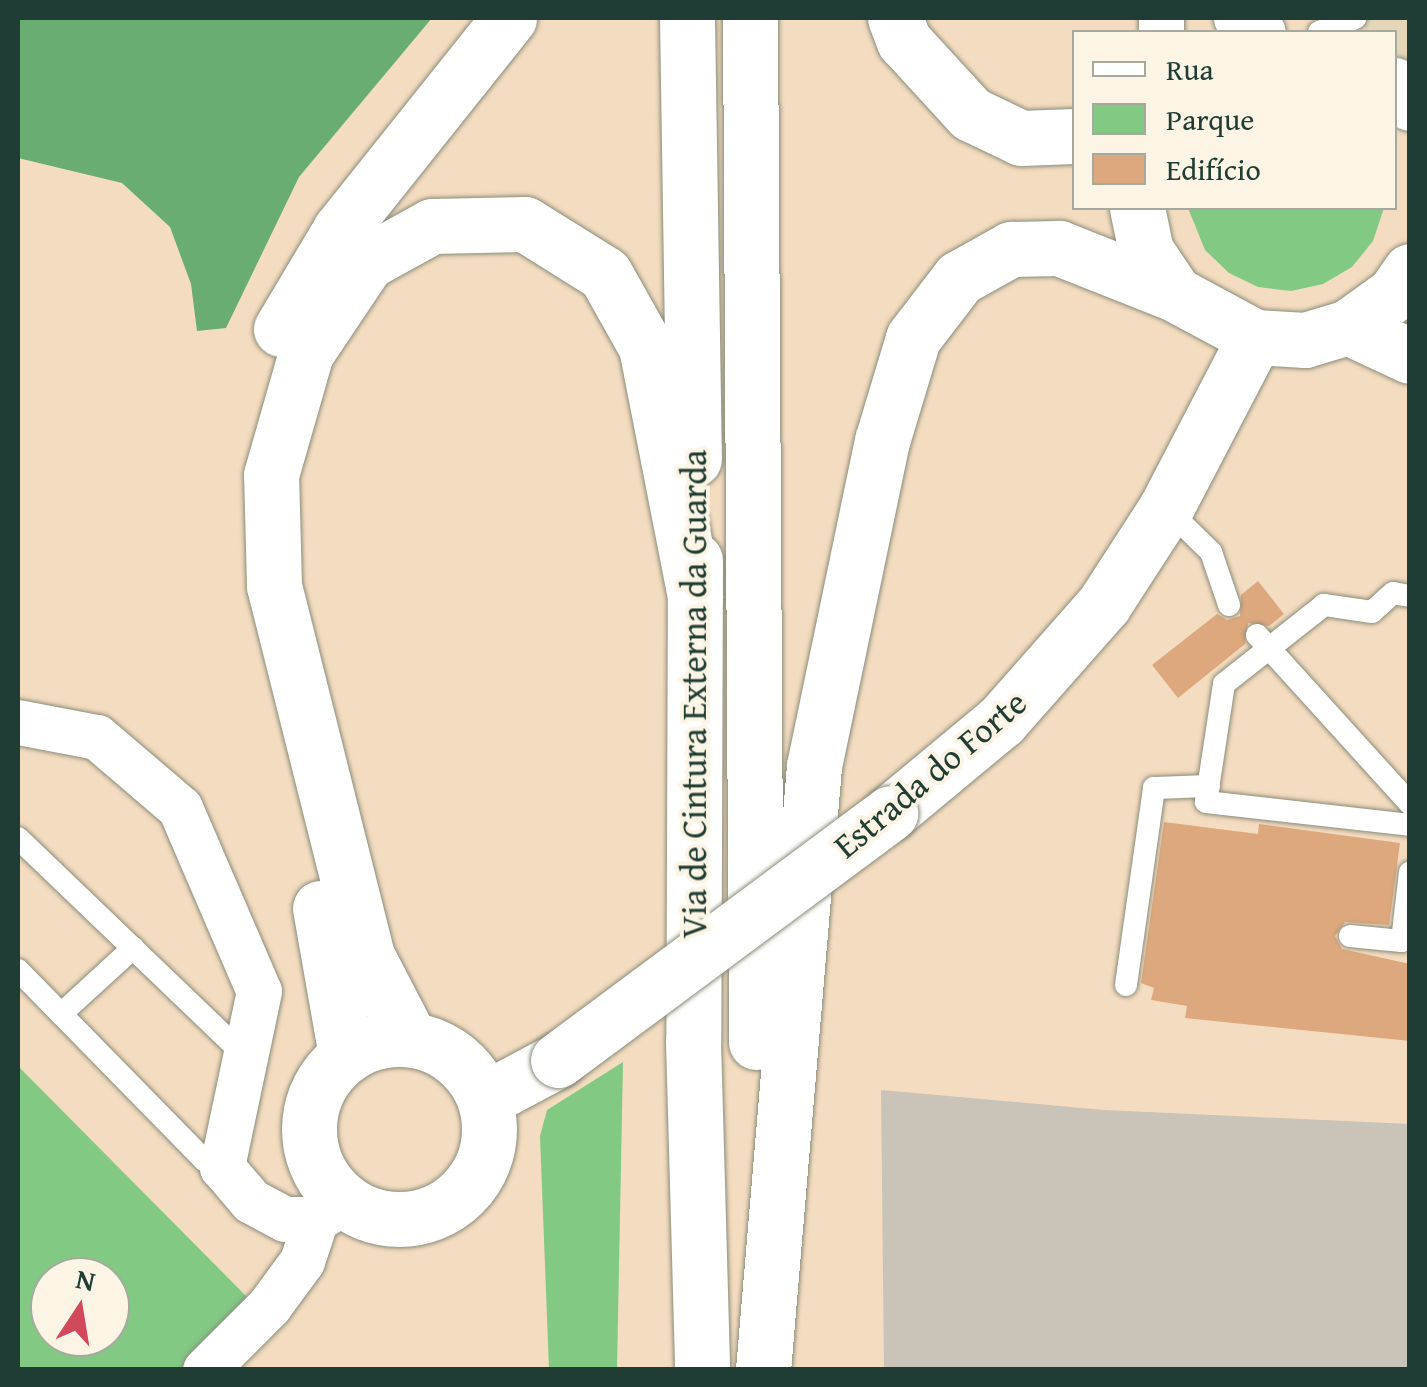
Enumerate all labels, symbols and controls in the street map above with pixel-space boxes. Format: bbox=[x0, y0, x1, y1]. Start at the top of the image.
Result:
legend bbox=[1072, 30, 1397, 210]
text: Rua bbox=[1166, 47, 1214, 91]
text: Parque bbox=[1166, 97, 1254, 141]
text: Edifício bbox=[1166, 147, 1261, 191]
street label: Via de Cintura Externa da Guarda bbox=[673, 450, 715, 938]
street label: Estrada do Forte bbox=[825, 681, 1035, 867]
north arrow bbox=[30, 1257, 130, 1357]
text: N bbox=[73, 1257, 99, 1301]

